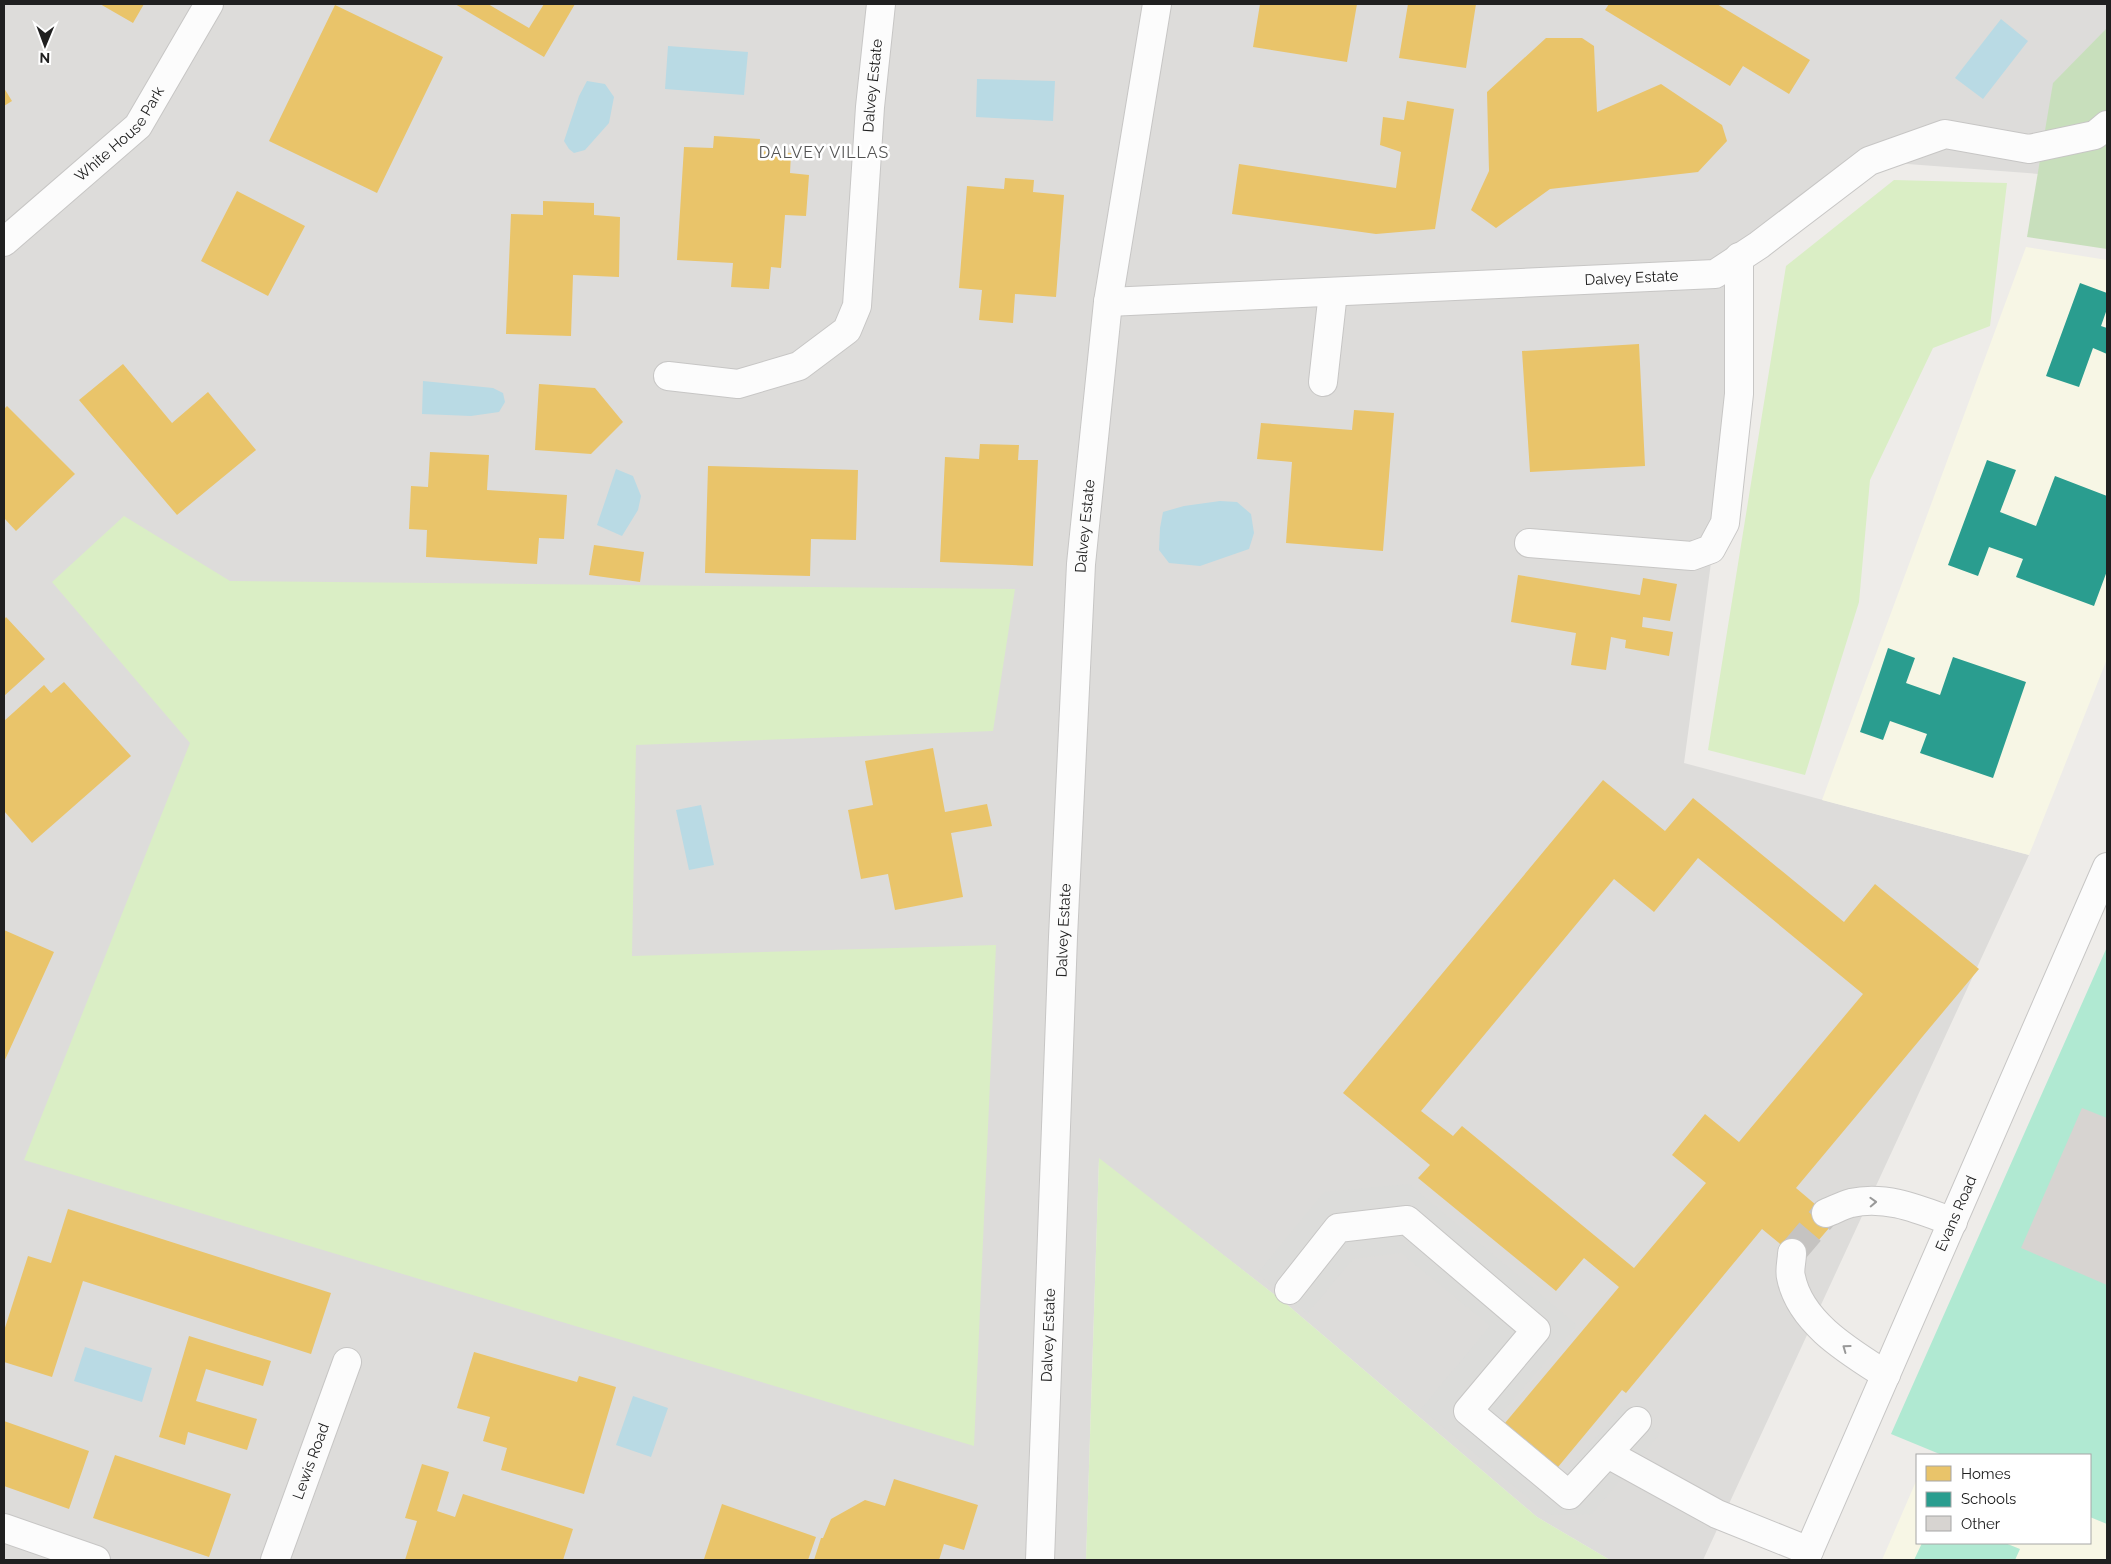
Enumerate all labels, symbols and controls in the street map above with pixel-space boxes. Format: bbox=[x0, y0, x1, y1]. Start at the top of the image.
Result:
north arrow bbox=[20, 20, 70, 70]
street label: Dalvey Estate bbox=[859, 38, 886, 133]
text: N bbox=[39, 50, 50, 66]
street label: White House Park bbox=[71, 83, 168, 186]
district label: DALVEY VILLAS bbox=[759, 143, 889, 162]
street label: Dalvey Estate bbox=[1584, 267, 1679, 289]
street label: Dalvey Estate bbox=[1072, 478, 1099, 573]
street label: Dalvey Estate bbox=[1053, 883, 1075, 978]
street label: Evans Road bbox=[1932, 1173, 1980, 1254]
one-way arrow bbox=[1869, 1196, 1877, 1207]
street label: Dalvey Estate bbox=[1038, 1288, 1059, 1382]
one-way arrow bbox=[1842, 1345, 1852, 1354]
street label: Lewis Road bbox=[289, 1421, 333, 1502]
legend bbox=[1916, 1454, 2091, 1544]
text: Homes bbox=[1961, 1465, 2011, 1483]
text: Schools bbox=[1961, 1490, 2016, 1508]
text: Other bbox=[1961, 1515, 2001, 1533]

